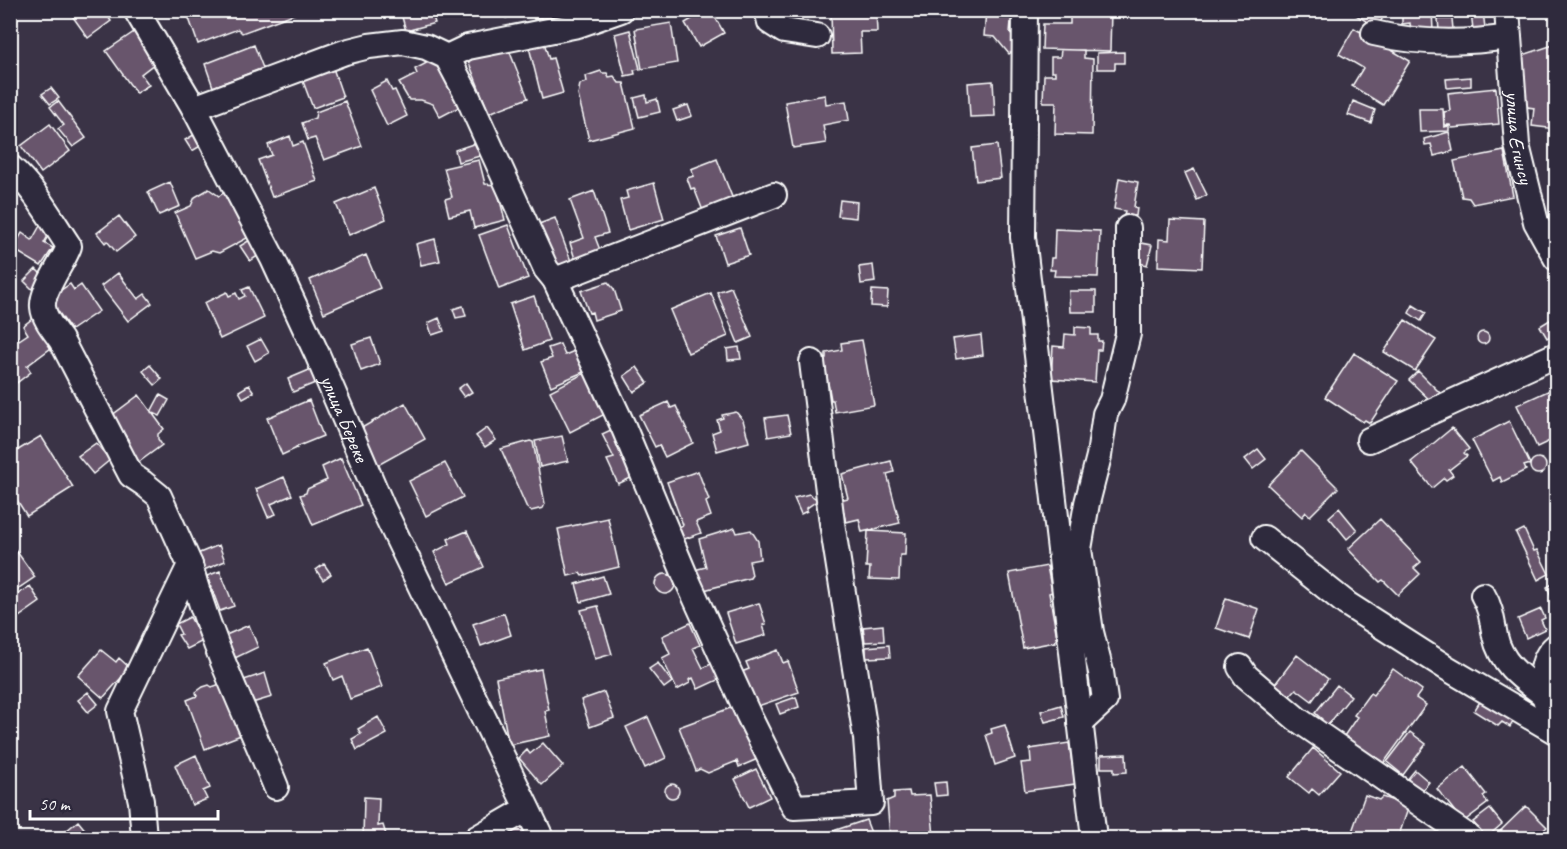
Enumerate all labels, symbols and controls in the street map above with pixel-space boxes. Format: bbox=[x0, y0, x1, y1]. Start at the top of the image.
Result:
street label: улица Егинсу bbox=[1500, 88, 1539, 188]
street label: улица Береке bbox=[314, 369, 375, 467]
scale bar bbox=[30, 783, 218, 821]
text: 50 m bbox=[39, 793, 72, 815]

